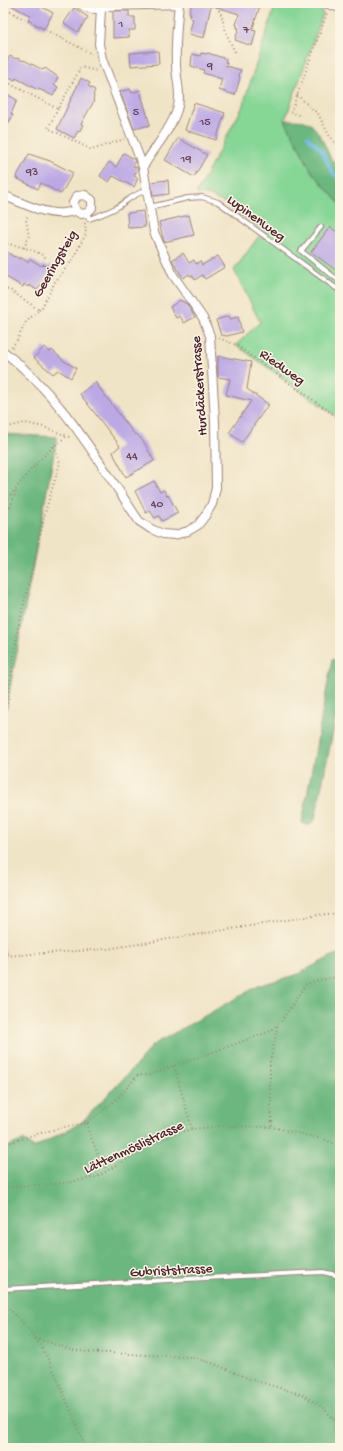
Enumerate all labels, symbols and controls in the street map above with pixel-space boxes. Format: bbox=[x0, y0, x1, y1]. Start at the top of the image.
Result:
house number: 1 bbox=[118, 18, 124, 32]
house number: 7 bbox=[242, 24, 250, 38]
house number: 9 bbox=[206, 60, 213, 74]
house number: 5 bbox=[133, 106, 139, 120]
house number: 15 bbox=[198, 116, 211, 130]
house number: 19 bbox=[180, 153, 191, 167]
house number: 93 bbox=[25, 166, 38, 180]
street label: Lupinenweg bbox=[223, 192, 288, 246]
street label: Geeringsteig bbox=[30, 228, 82, 301]
street label: Hurdäckerstrasse bbox=[188, 335, 212, 436]
street label: Riedweg bbox=[255, 346, 308, 390]
house number: 44 bbox=[126, 450, 138, 464]
house number: 40 bbox=[151, 498, 163, 512]
street label: Lättenmöslistrasse bbox=[82, 1117, 187, 1179]
street label: Gubriststrasse bbox=[129, 1261, 214, 1282]

